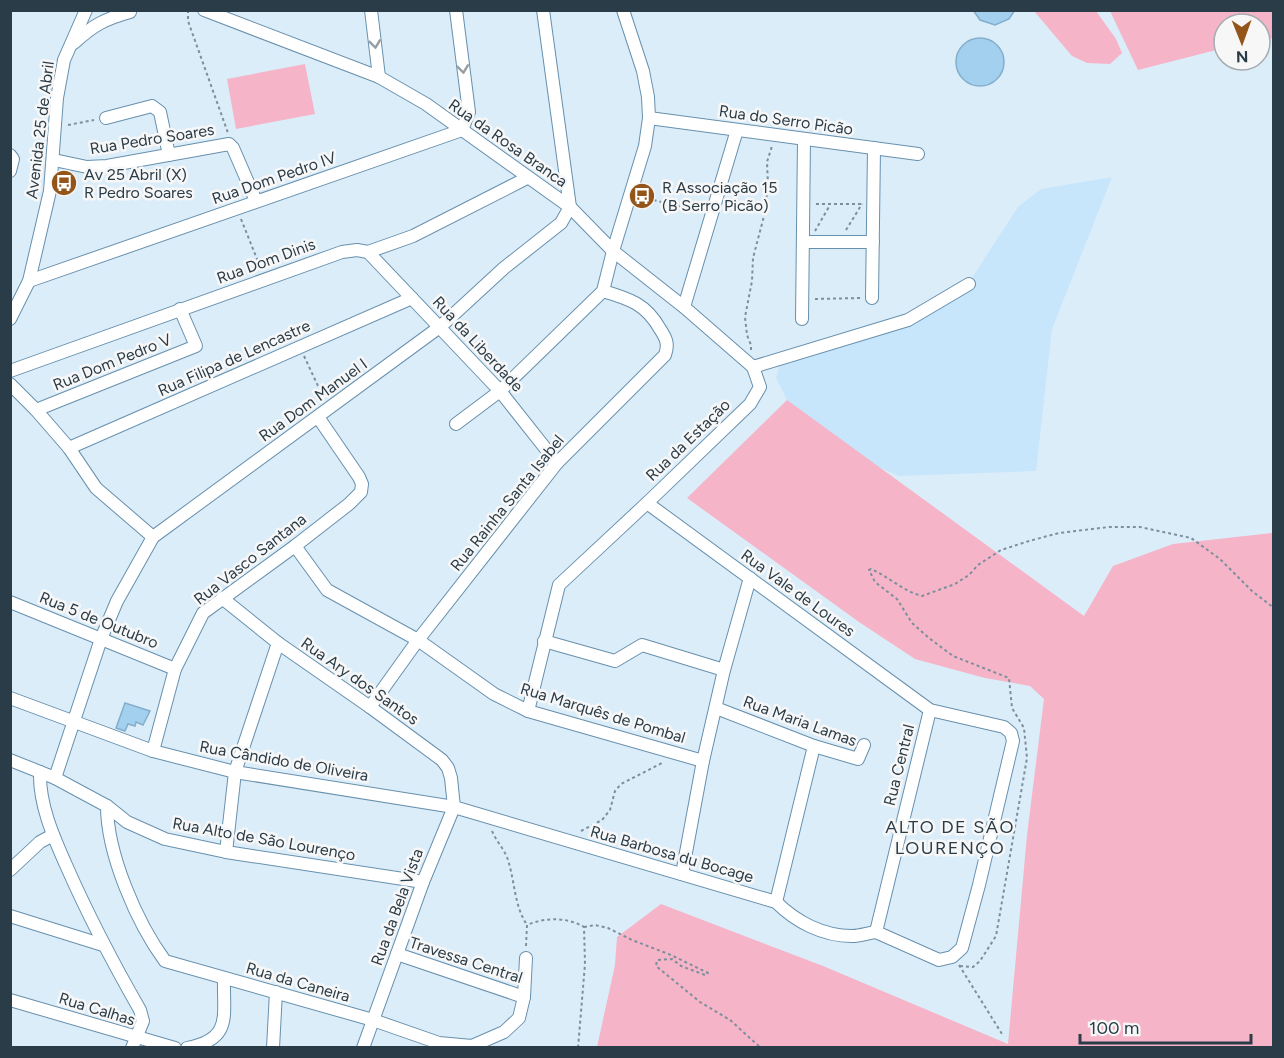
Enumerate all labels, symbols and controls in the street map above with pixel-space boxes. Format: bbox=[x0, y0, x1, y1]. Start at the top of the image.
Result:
north arrow bbox=[1212, 12, 1272, 72]
one-way arrow bbox=[369, 39, 381, 48]
text: N bbox=[1236, 47, 1249, 66]
street label: Avenida 25 de Abril bbox=[22, 60, 58, 200]
one-way arrow bbox=[457, 64, 469, 73]
street label: Rua da Rosa Branca bbox=[445, 95, 571, 191]
street label: Rua do Serro Picão bbox=[718, 101, 854, 139]
street label: Rua Pedro Soares bbox=[88, 120, 216, 158]
street label: Rua Dom Pedro IV bbox=[209, 148, 339, 208]
place label: Av 25 Abril (X) R Pedro Soares bbox=[84, 165, 193, 202]
bus stop icon: Av 25 Abril (X) R Pedro Soares bbox=[49, 168, 79, 198]
place label: R Associação 15 (B Serro Picão) bbox=[662, 178, 777, 215]
bus stop icon: R Associação 15 (B Serro Picão) bbox=[627, 181, 657, 211]
street label: Rua Dom Dinis bbox=[214, 234, 318, 288]
street label: Rua da Liberdade bbox=[429, 292, 527, 396]
street label: Rua Filipa de Lencastre bbox=[155, 316, 313, 400]
street label: Rua Dom Pedro V bbox=[50, 330, 174, 394]
street label: Rua Dom Manuel I bbox=[255, 354, 371, 446]
street label: Rua da Estação bbox=[642, 395, 734, 485]
street label: Rua Rainha Santa Isabel bbox=[446, 431, 568, 575]
street label: Rua Vasco Santana bbox=[190, 509, 310, 609]
street label: Rua Vale de Loures bbox=[737, 545, 859, 641]
street label: Rua 5 de Outubro bbox=[37, 587, 161, 653]
street label: Rua Ary dos Santos bbox=[297, 633, 423, 729]
street label: Rua Marquês de Pombal bbox=[518, 679, 688, 747]
street label: Rua Maria Lamas bbox=[741, 692, 859, 750]
street label: Rua Central bbox=[880, 722, 918, 808]
street label: Rua Cândido de Oliveira bbox=[198, 737, 370, 785]
street label: Rua Alto de São Lourenço bbox=[171, 814, 357, 864]
district label: ALTO DE SÃO LOURENÇO bbox=[885, 816, 1015, 859]
street label: Rua Barbosa du Bocage bbox=[588, 822, 756, 886]
street label: Rua da Bela Vista bbox=[367, 846, 427, 968]
street label: Travessa Central bbox=[407, 933, 525, 987]
street label: Rua da Caneira bbox=[244, 958, 352, 1006]
street label: Rua Calhas bbox=[57, 988, 137, 1030]
scale bar bbox=[1080, 1007, 1251, 1045]
text: 100 m bbox=[1089, 1017, 1139, 1039]

